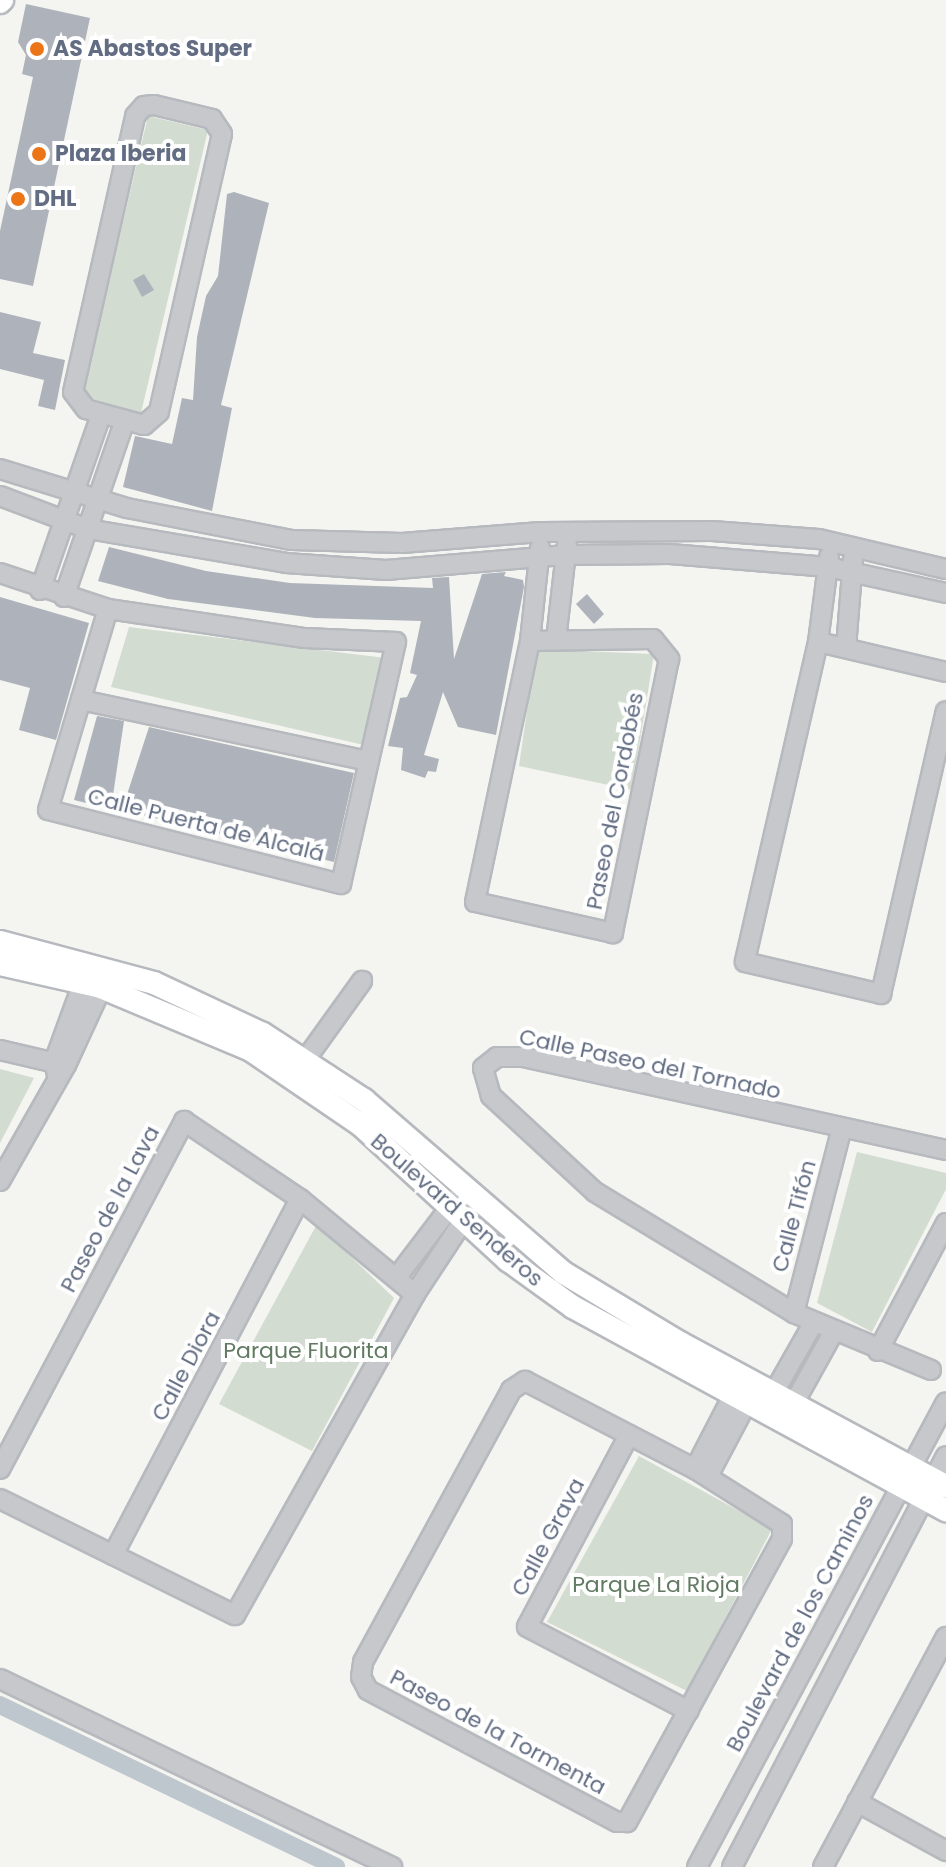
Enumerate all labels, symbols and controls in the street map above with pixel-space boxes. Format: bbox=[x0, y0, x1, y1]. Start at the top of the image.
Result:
place label: AS Abastos Super bbox=[53, 36, 252, 62]
marker: AS Abastos Super bbox=[28, 40, 46, 58]
place label: Plaza Iberia bbox=[55, 141, 186, 167]
marker: Plaza Iberia bbox=[30, 145, 48, 163]
place label: DHL bbox=[34, 186, 77, 212]
marker: DHL bbox=[9, 190, 27, 208]
street label: Paseo del Cordobés bbox=[581, 690, 649, 912]
street label: Calle Puerta de Alcalá bbox=[85, 783, 327, 867]
street label: Calle Paseo del Tornado bbox=[517, 1023, 783, 1105]
street label: Paseo de la Lava bbox=[55, 1121, 165, 1297]
street label: Boulevard Senderos bbox=[365, 1128, 549, 1292]
street label: Calle Tifón bbox=[766, 1157, 822, 1275]
street label: Calle Diora bbox=[146, 1307, 226, 1425]
park label: Parque Fluorita bbox=[223, 1338, 389, 1364]
street label: Calle Grava bbox=[506, 1474, 590, 1600]
street label: Boulevard de los Caminos bbox=[721, 1490, 879, 1756]
park label: Parque La Rioja bbox=[572, 1572, 740, 1598]
street label: Paseo de la Tormenta bbox=[386, 1664, 610, 1800]

